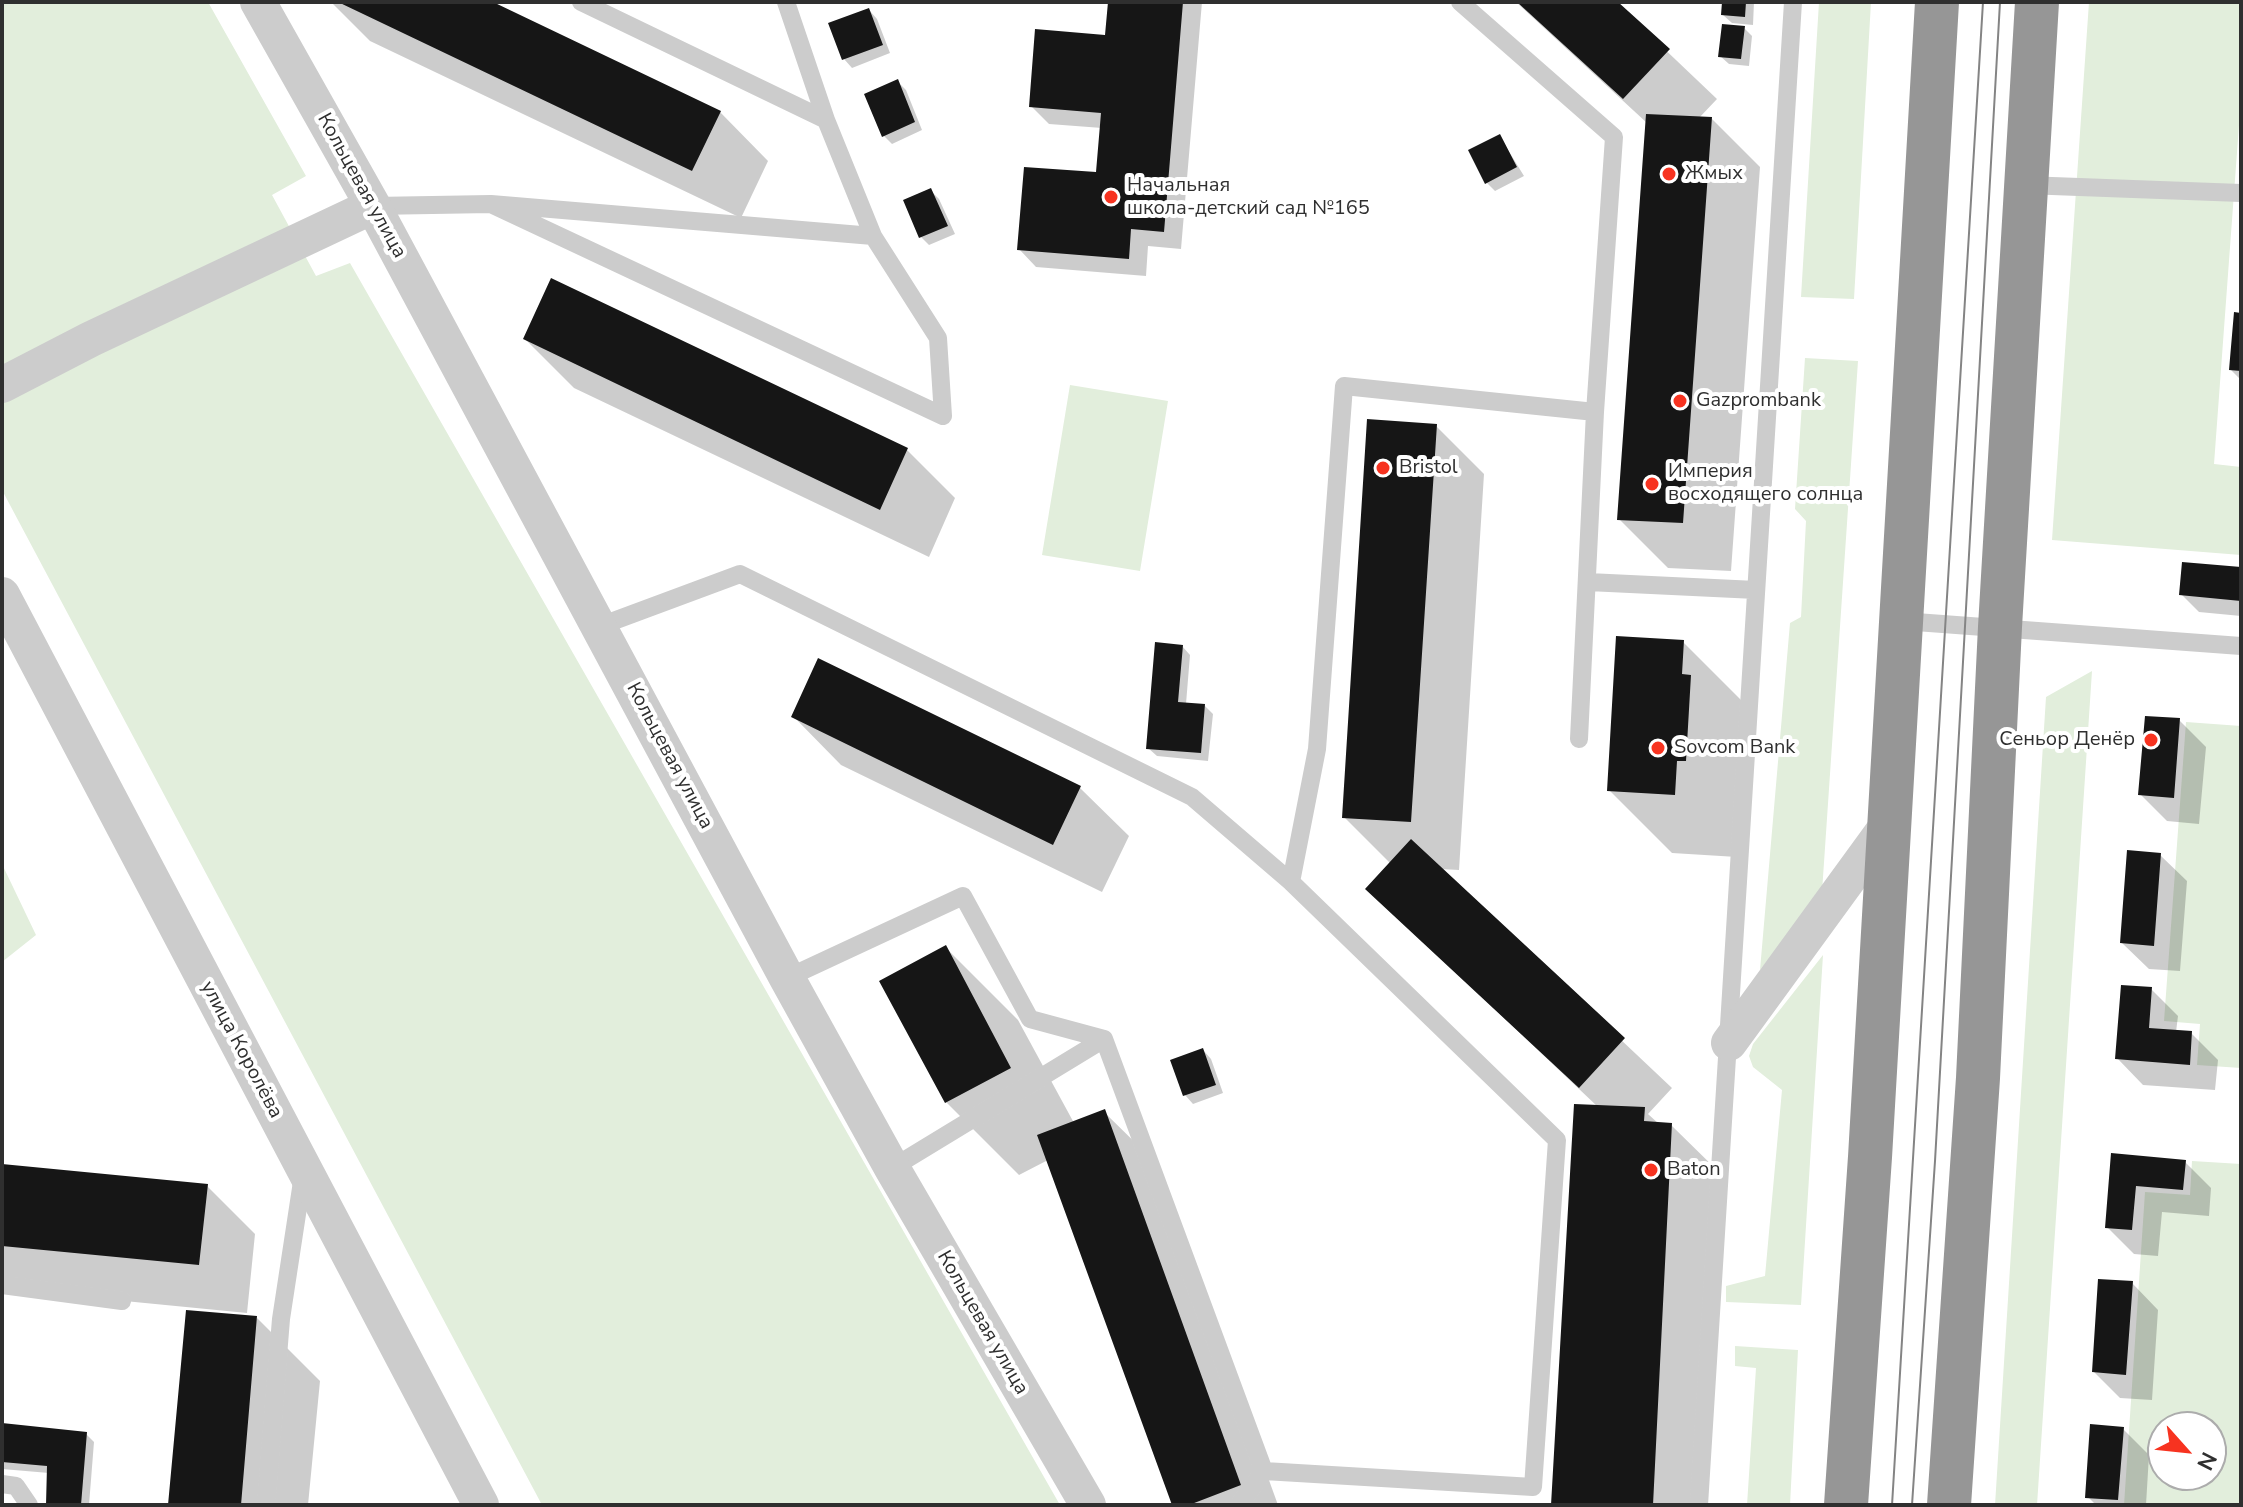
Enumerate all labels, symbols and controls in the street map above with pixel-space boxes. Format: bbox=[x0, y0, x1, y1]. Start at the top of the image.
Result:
street label: Кольцевая улица bbox=[311, 109, 411, 263]
place label: Жмых bbox=[1685, 162, 1743, 186]
marker: Жмых bbox=[1660, 165, 1678, 183]
place label: Начальная школа-детский сад №165 bbox=[1127, 174, 1370, 221]
marker: Начальная школа-детский сад №165 bbox=[1102, 188, 1120, 206]
place label: Gazprombank bbox=[1696, 389, 1821, 413]
marker: Gazprombank bbox=[1671, 392, 1689, 410]
place label: Bristol bbox=[1399, 456, 1458, 480]
marker: Bristol bbox=[1374, 459, 1392, 477]
place label: Империя восходящего солнца bbox=[1668, 460, 1863, 507]
marker: Империя восходящего солнца bbox=[1643, 475, 1661, 493]
street label: Кольцевая улица bbox=[620, 679, 718, 833]
place label: Сеньор Денёр bbox=[1999, 728, 2135, 752]
marker: Сеньор Денёр bbox=[2142, 731, 2160, 749]
place label: Sovcom Bank bbox=[1674, 736, 1795, 760]
marker: Sovcom Bank bbox=[1649, 739, 1667, 757]
street label: улица Королёва bbox=[195, 977, 287, 1123]
place label: Baton bbox=[1667, 1158, 1720, 1182]
marker: Baton bbox=[1642, 1161, 1660, 1179]
street label: Кольцевая улица bbox=[931, 1247, 1033, 1399]
north arrow bbox=[2147, 1411, 2227, 1491]
text: N bbox=[2189, 1447, 2224, 1475]

